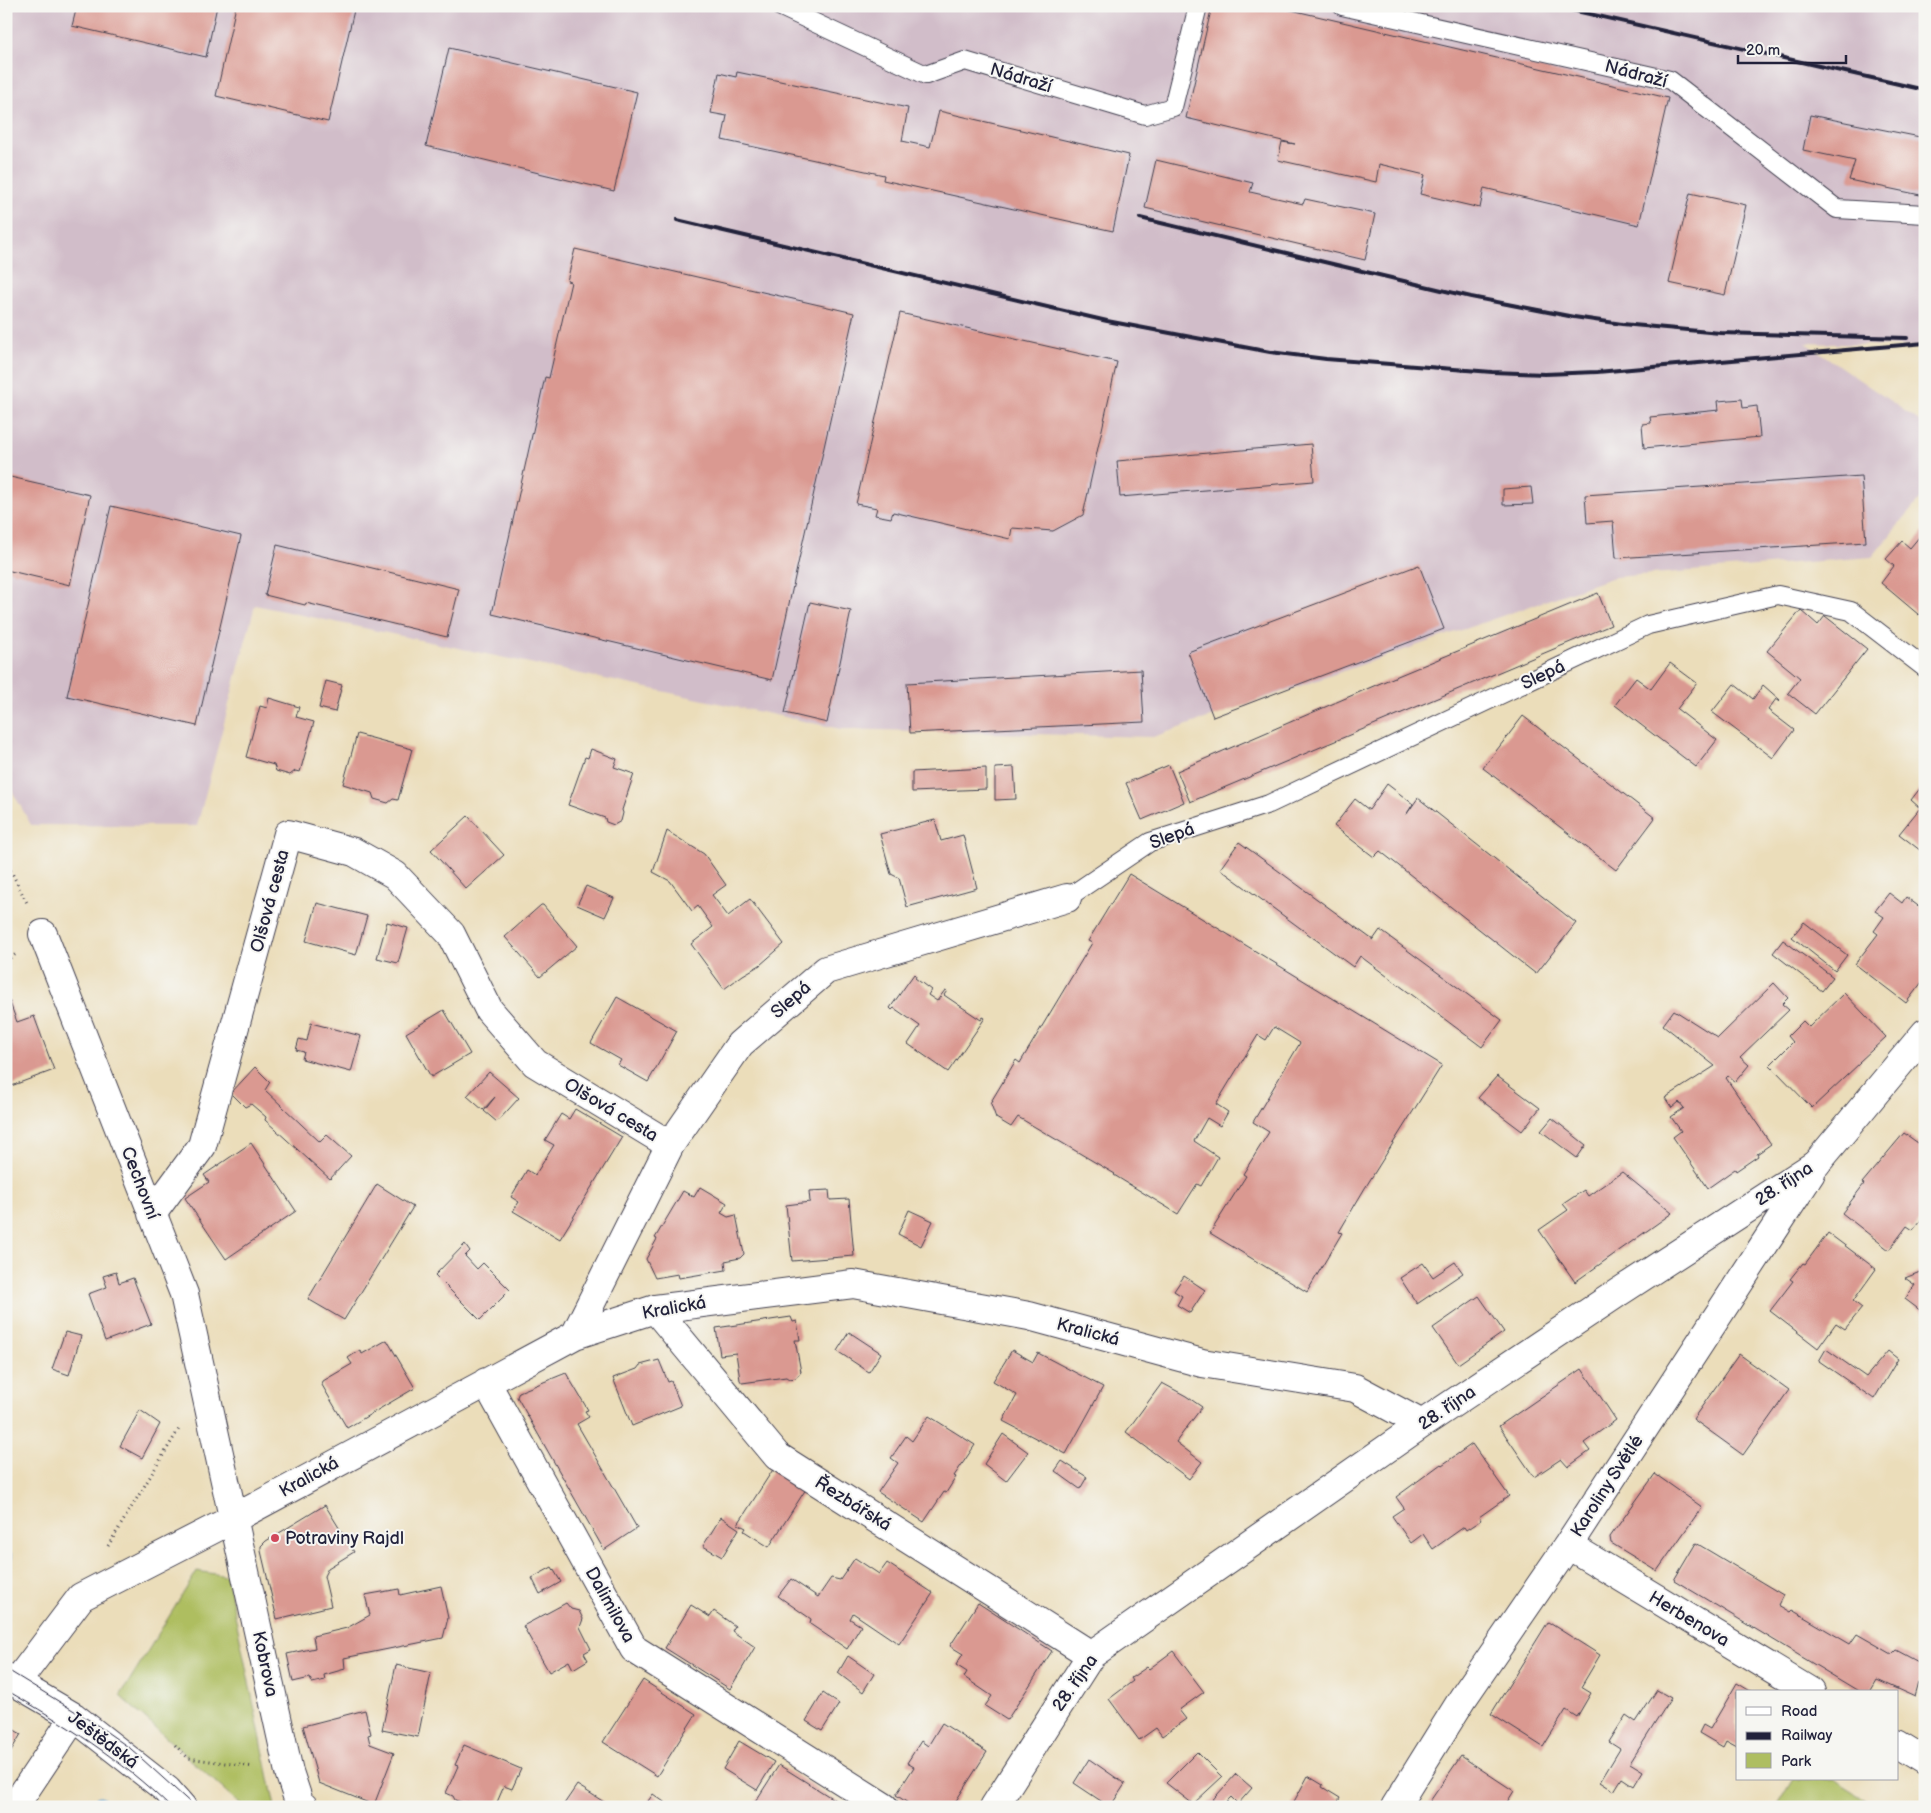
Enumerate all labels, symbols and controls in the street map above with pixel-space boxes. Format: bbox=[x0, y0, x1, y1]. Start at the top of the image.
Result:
scale bar bbox=[1738, 32, 1846, 64]
text: 20 m bbox=[1746, 41, 1780, 60]
street label: Nádraží bbox=[1603, 56, 1670, 93]
street label: Nádraží bbox=[988, 59, 1055, 98]
street label: Slepá bbox=[1518, 656, 1568, 694]
street label: Slepá bbox=[1147, 818, 1197, 854]
street label: Olšová cesta bbox=[246, 847, 294, 955]
street label: Slepá bbox=[767, 977, 815, 1023]
street label: Olšová cesta bbox=[560, 1074, 662, 1146]
street label: Cechovní bbox=[117, 1144, 164, 1223]
street label: 28. října bbox=[1751, 1158, 1817, 1210]
street label: Kralická bbox=[640, 1292, 708, 1324]
street label: Kralická bbox=[1054, 1314, 1122, 1350]
street label: 28. října bbox=[1414, 1381, 1480, 1435]
street label: Karoliny Světlé bbox=[1566, 1431, 1648, 1541]
street label: Kralická bbox=[276, 1452, 342, 1502]
street label: Řezbářská bbox=[811, 1471, 896, 1536]
place label: Potraviny Rajdl bbox=[285, 1528, 404, 1549]
marker: Potraviny Rajdl bbox=[269, 1532, 281, 1544]
street label: Dalimilova bbox=[581, 1564, 639, 1646]
street label: Herbenova bbox=[1645, 1587, 1733, 1651]
street label: Kobrova bbox=[248, 1629, 282, 1699]
street label: 28. října bbox=[1048, 1651, 1102, 1715]
legend bbox=[1736, 1690, 1898, 1780]
text: Road bbox=[1781, 1702, 1817, 1721]
street label: Ještědská bbox=[64, 1707, 142, 1773]
text: Railway bbox=[1781, 1726, 1832, 1745]
text: Park bbox=[1781, 1752, 1812, 1771]

